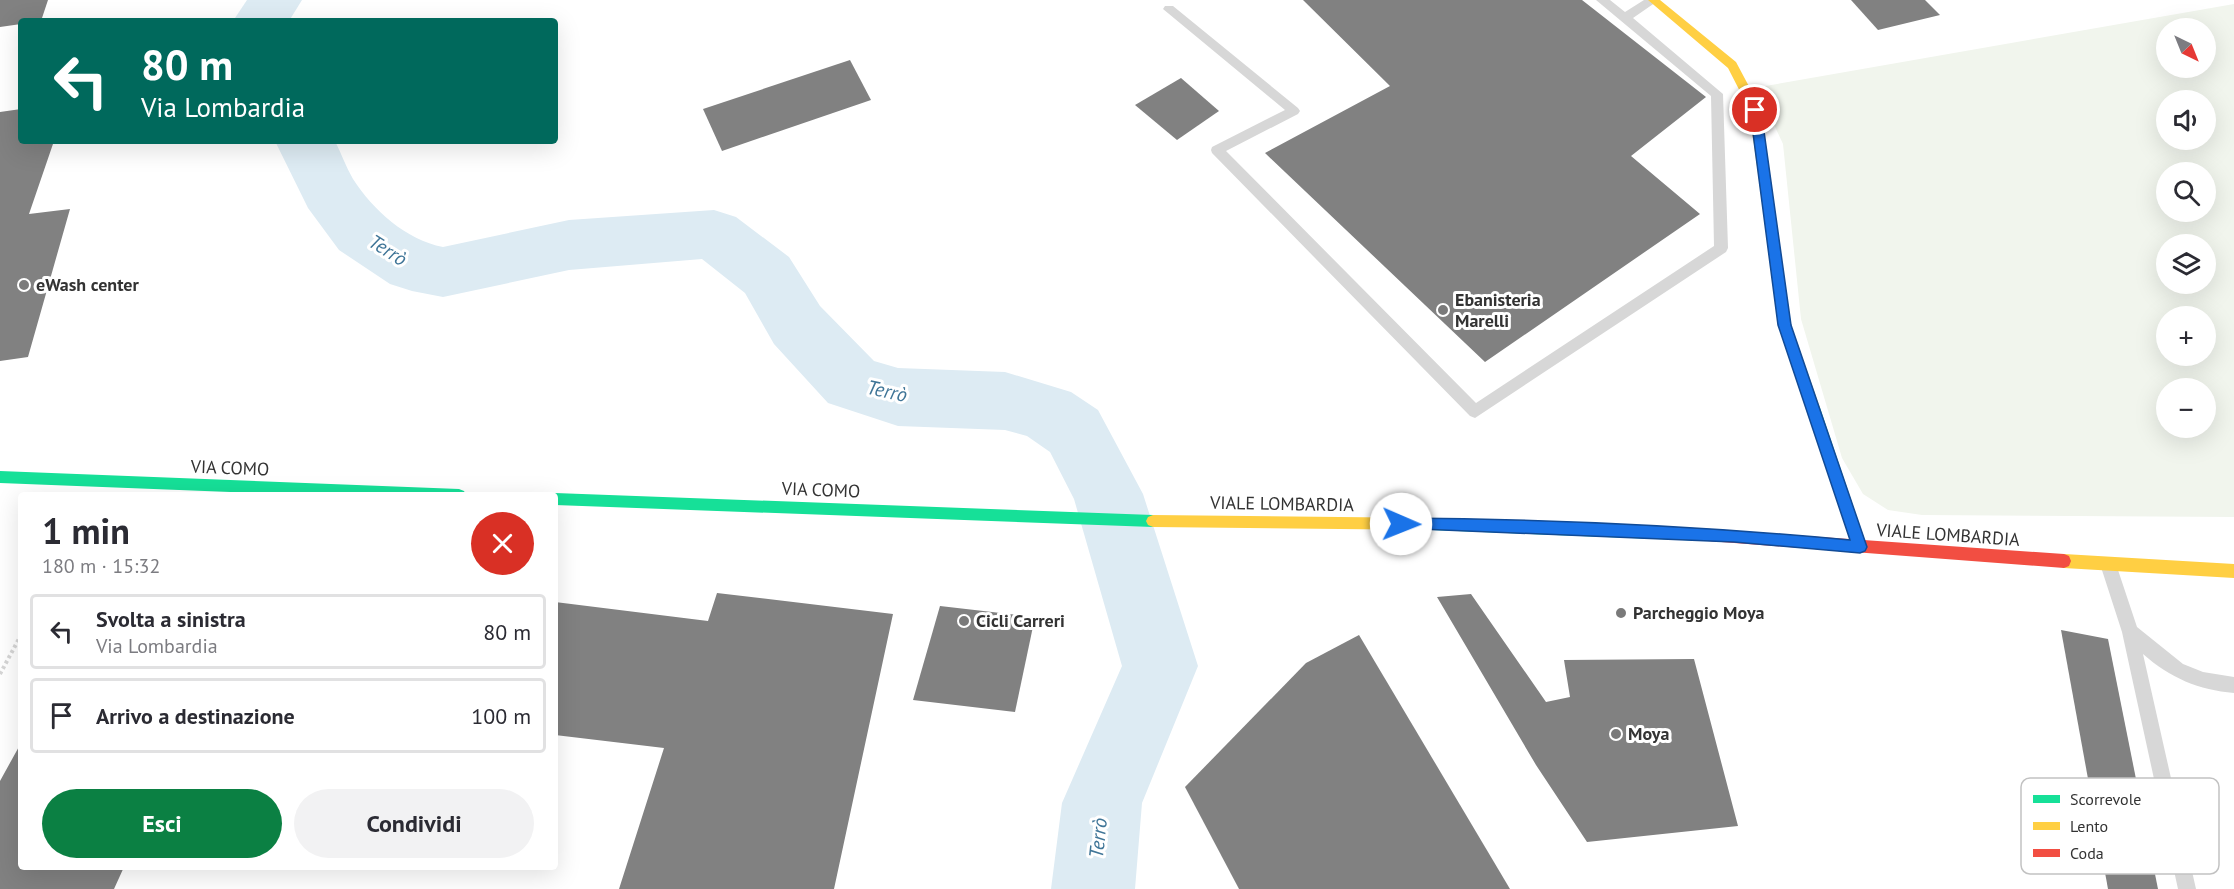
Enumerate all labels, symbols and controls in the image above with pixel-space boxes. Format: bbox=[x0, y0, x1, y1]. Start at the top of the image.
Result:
north arrow bbox=[2156, 18, 2216, 78]
map controls bbox=[2156, 18, 2216, 438]
text: 80 m bbox=[141, 37, 233, 92]
icon: left bbox=[42, 42, 120, 120]
pin bbox=[1729, 84, 1780, 135]
text: Via Lombardia bbox=[141, 90, 305, 124]
button: sound bbox=[2156, 90, 2216, 150]
icon: arrive bbox=[1738, 93, 1771, 126]
button: search bbox=[2156, 162, 2216, 222]
water label: Terrò bbox=[364, 228, 412, 272]
button: layers bbox=[2156, 234, 2216, 294]
place label: eWash center bbox=[36, 273, 139, 296]
marker: eWash center bbox=[17, 278, 31, 292]
place label: Ebanisteria Marelli bbox=[1455, 288, 1541, 332]
marker: Ebanisteria Marelli bbox=[1436, 303, 1450, 317]
button: + bbox=[2156, 306, 2216, 366]
water label: Terrò bbox=[864, 374, 910, 408]
button: − bbox=[2156, 378, 2216, 438]
street label: VIA COMO bbox=[189, 455, 270, 480]
street label: VIA COMO bbox=[780, 477, 861, 502]
street label: VIALE LOMBARDIA bbox=[1209, 491, 1355, 516]
position arrow bbox=[1369, 492, 1433, 556]
text: 1 min bbox=[42, 507, 130, 554]
button: close bbox=[471, 512, 534, 575]
street label: VIALE LOMBARDIA bbox=[1875, 518, 2021, 551]
text: 180 m · 15:32 bbox=[42, 553, 160, 579]
place label: Parcheggio Moya bbox=[1633, 601, 1764, 624]
text: Svolta a sinistra bbox=[96, 605, 246, 633]
marker: Parcheggio Moya bbox=[1614, 606, 1628, 620]
place label: Cicli Carreri bbox=[976, 609, 1065, 632]
marker: Cicli Carreri bbox=[957, 614, 971, 628]
icon: left bbox=[45, 615, 78, 648]
text: 80 m bbox=[483, 618, 531, 646]
text: Via Lombardia bbox=[96, 633, 218, 659]
icon: arrive bbox=[45, 699, 78, 732]
text: Arrivo a destinazione bbox=[96, 702, 295, 730]
text: 100 m bbox=[471, 702, 531, 730]
place label: Moya bbox=[1628, 722, 1669, 745]
marker: Moya bbox=[1609, 727, 1623, 741]
legend bbox=[2021, 778, 2219, 874]
button: Esci bbox=[42, 789, 282, 858]
button: Condividi bbox=[294, 789, 534, 858]
text: Scorrevole bbox=[2070, 789, 2142, 809]
water label: Terrò bbox=[1083, 816, 1113, 860]
text: Lento bbox=[2070, 816, 2108, 836]
text: Coda bbox=[2070, 843, 2104, 863]

